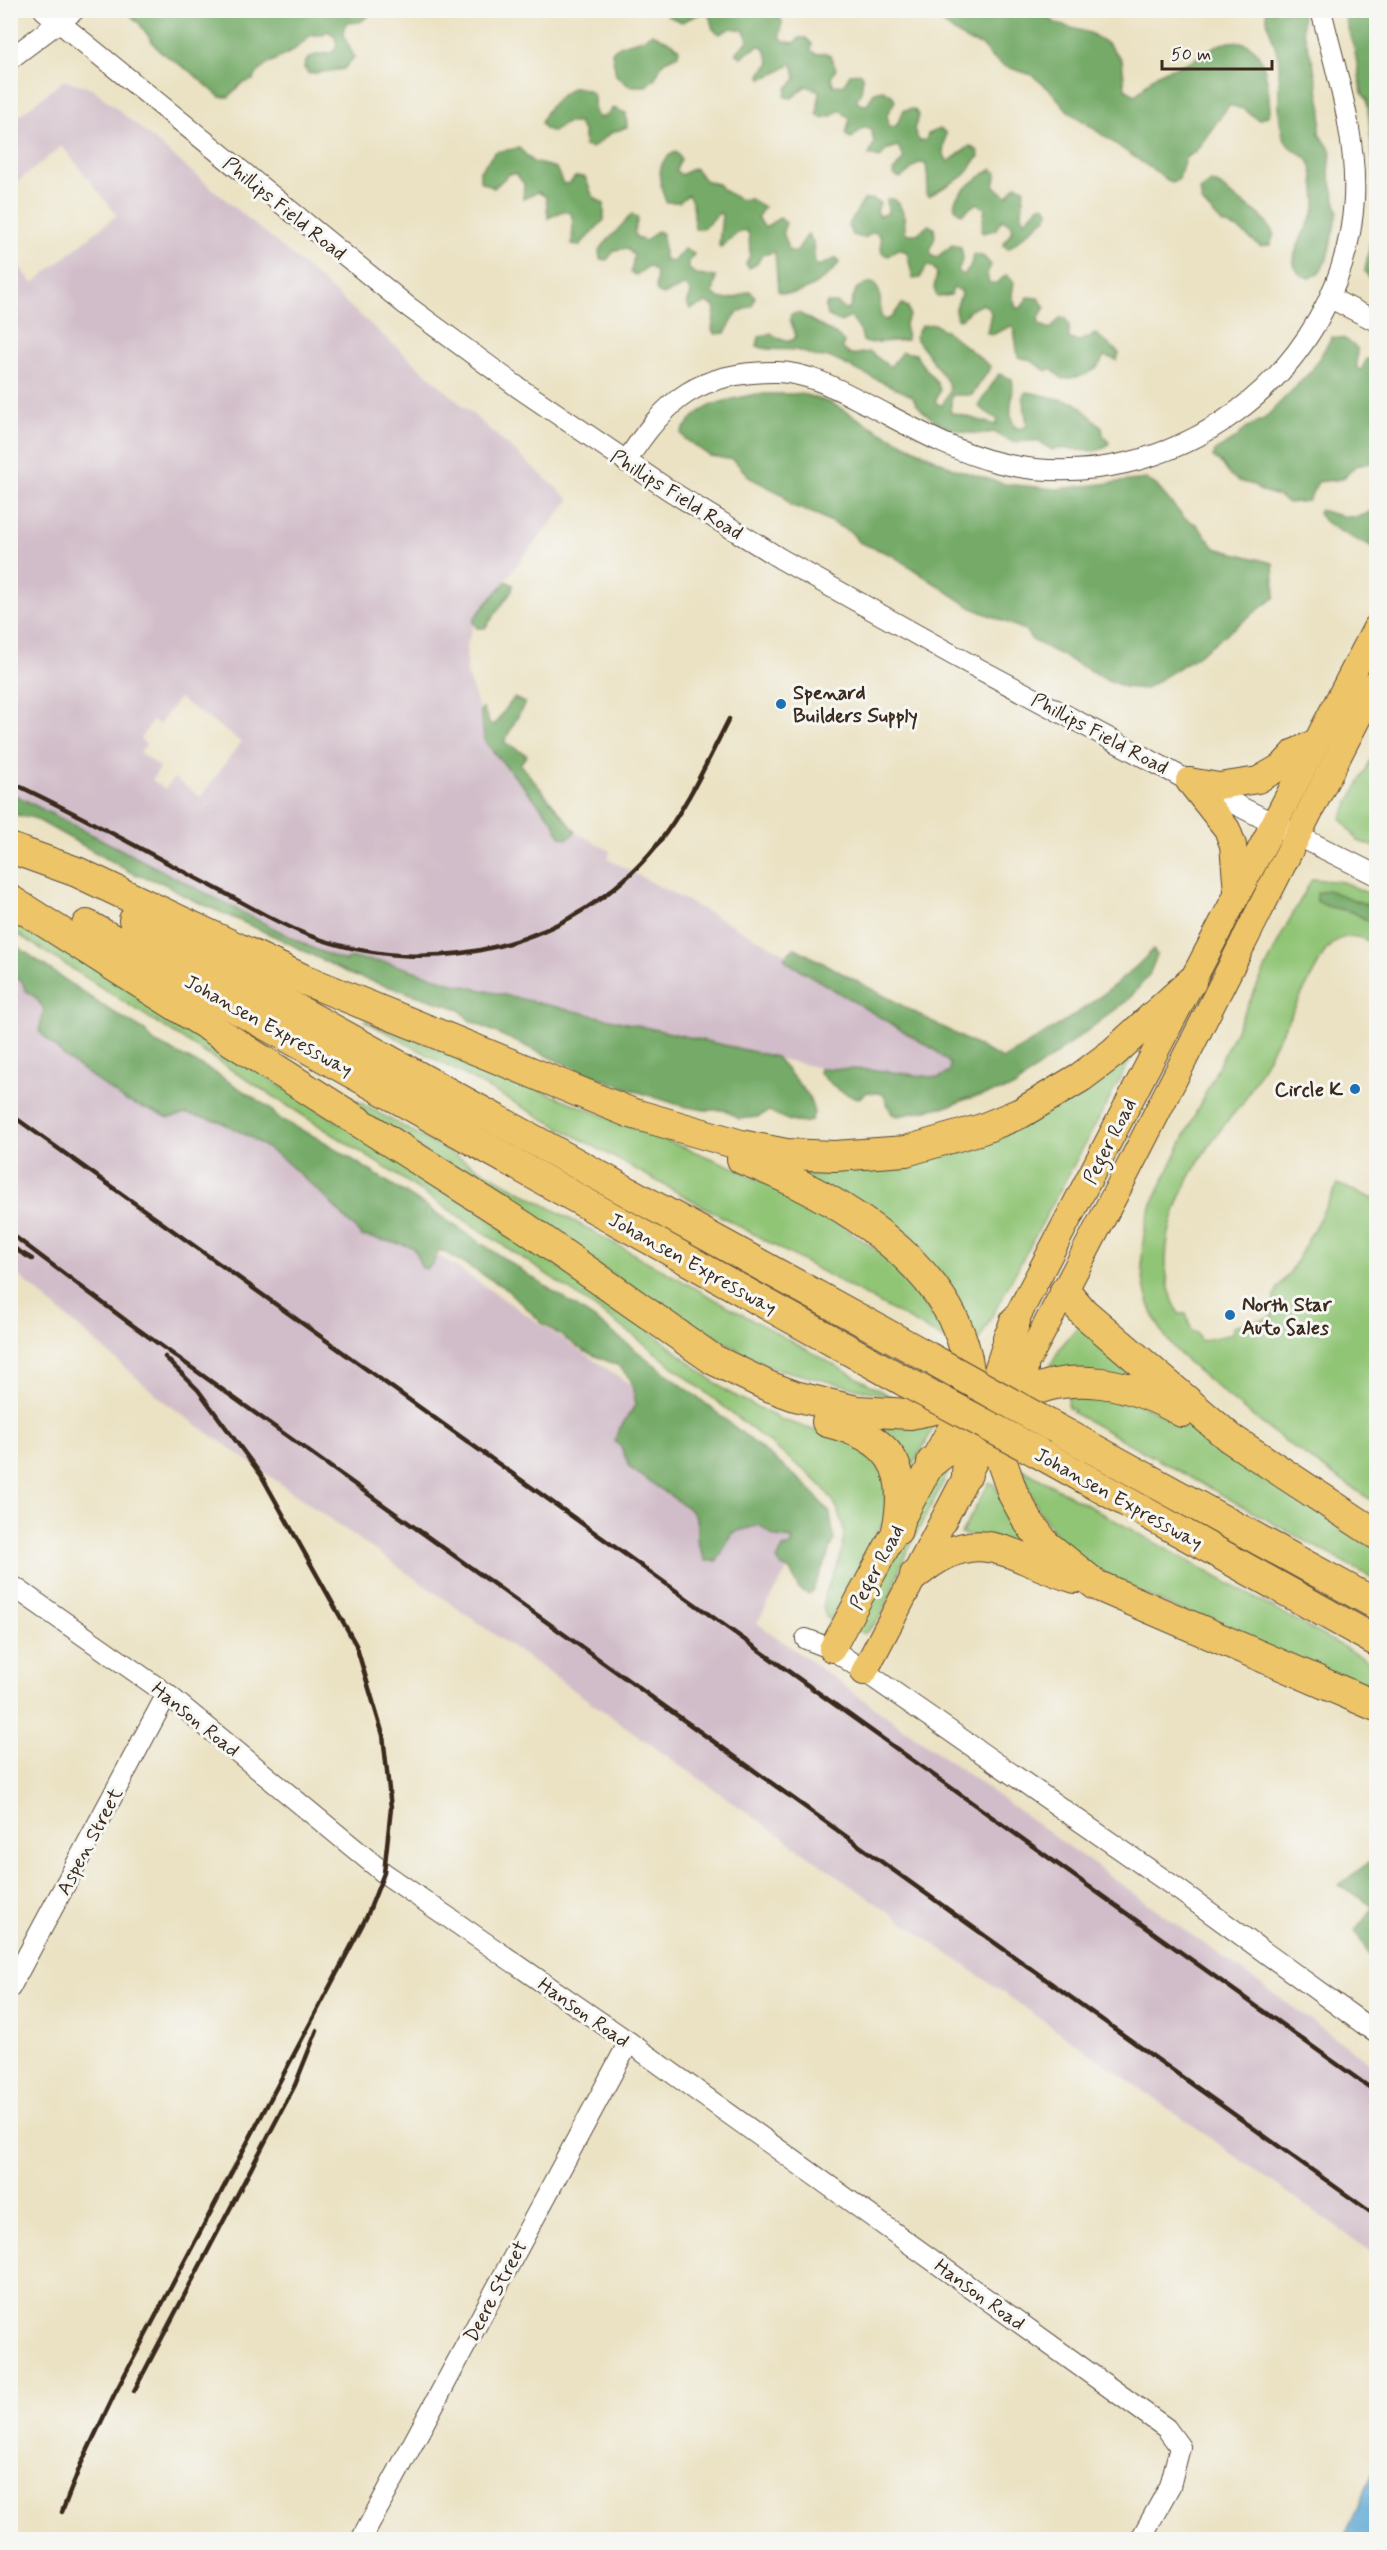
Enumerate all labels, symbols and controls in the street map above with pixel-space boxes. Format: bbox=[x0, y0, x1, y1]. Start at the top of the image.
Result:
scale bar bbox=[1162, 33, 1272, 71]
text: 50 m bbox=[1171, 43, 1211, 67]
street label: Phillips Field Road bbox=[217, 151, 351, 267]
street label: Phillips Field Road bbox=[605, 444, 747, 547]
place label: Spenard Builders Supply bbox=[793, 680, 918, 730]
street label: Phillips Field Road bbox=[1026, 687, 1172, 782]
marker: Spenard Builders Supply bbox=[774, 697, 788, 711]
street label: Johansen Expressway bbox=[179, 969, 357, 1084]
place label: Circle K bbox=[1275, 1077, 1343, 1104]
marker: Circle K bbox=[1348, 1082, 1362, 1096]
street label: Peger Road bbox=[1077, 1094, 1145, 1190]
street label: Johansen Expressway bbox=[603, 1207, 781, 1322]
place label: North Star Auto Sales bbox=[1242, 1292, 1332, 1342]
marker: North Star Auto Sales bbox=[1223, 1308, 1237, 1322]
street label: Johansen Expressway bbox=[1029, 1442, 1207, 1557]
street label: Peger Road bbox=[844, 1520, 913, 1616]
street label: Hanson Road bbox=[145, 1676, 245, 1764]
street label: Aspen Street bbox=[51, 1783, 130, 1900]
street label: Hanson Road bbox=[532, 1972, 634, 2055]
street label: Deere Street bbox=[458, 2236, 534, 2347]
street label: Hanson Road bbox=[928, 2253, 1030, 2337]

